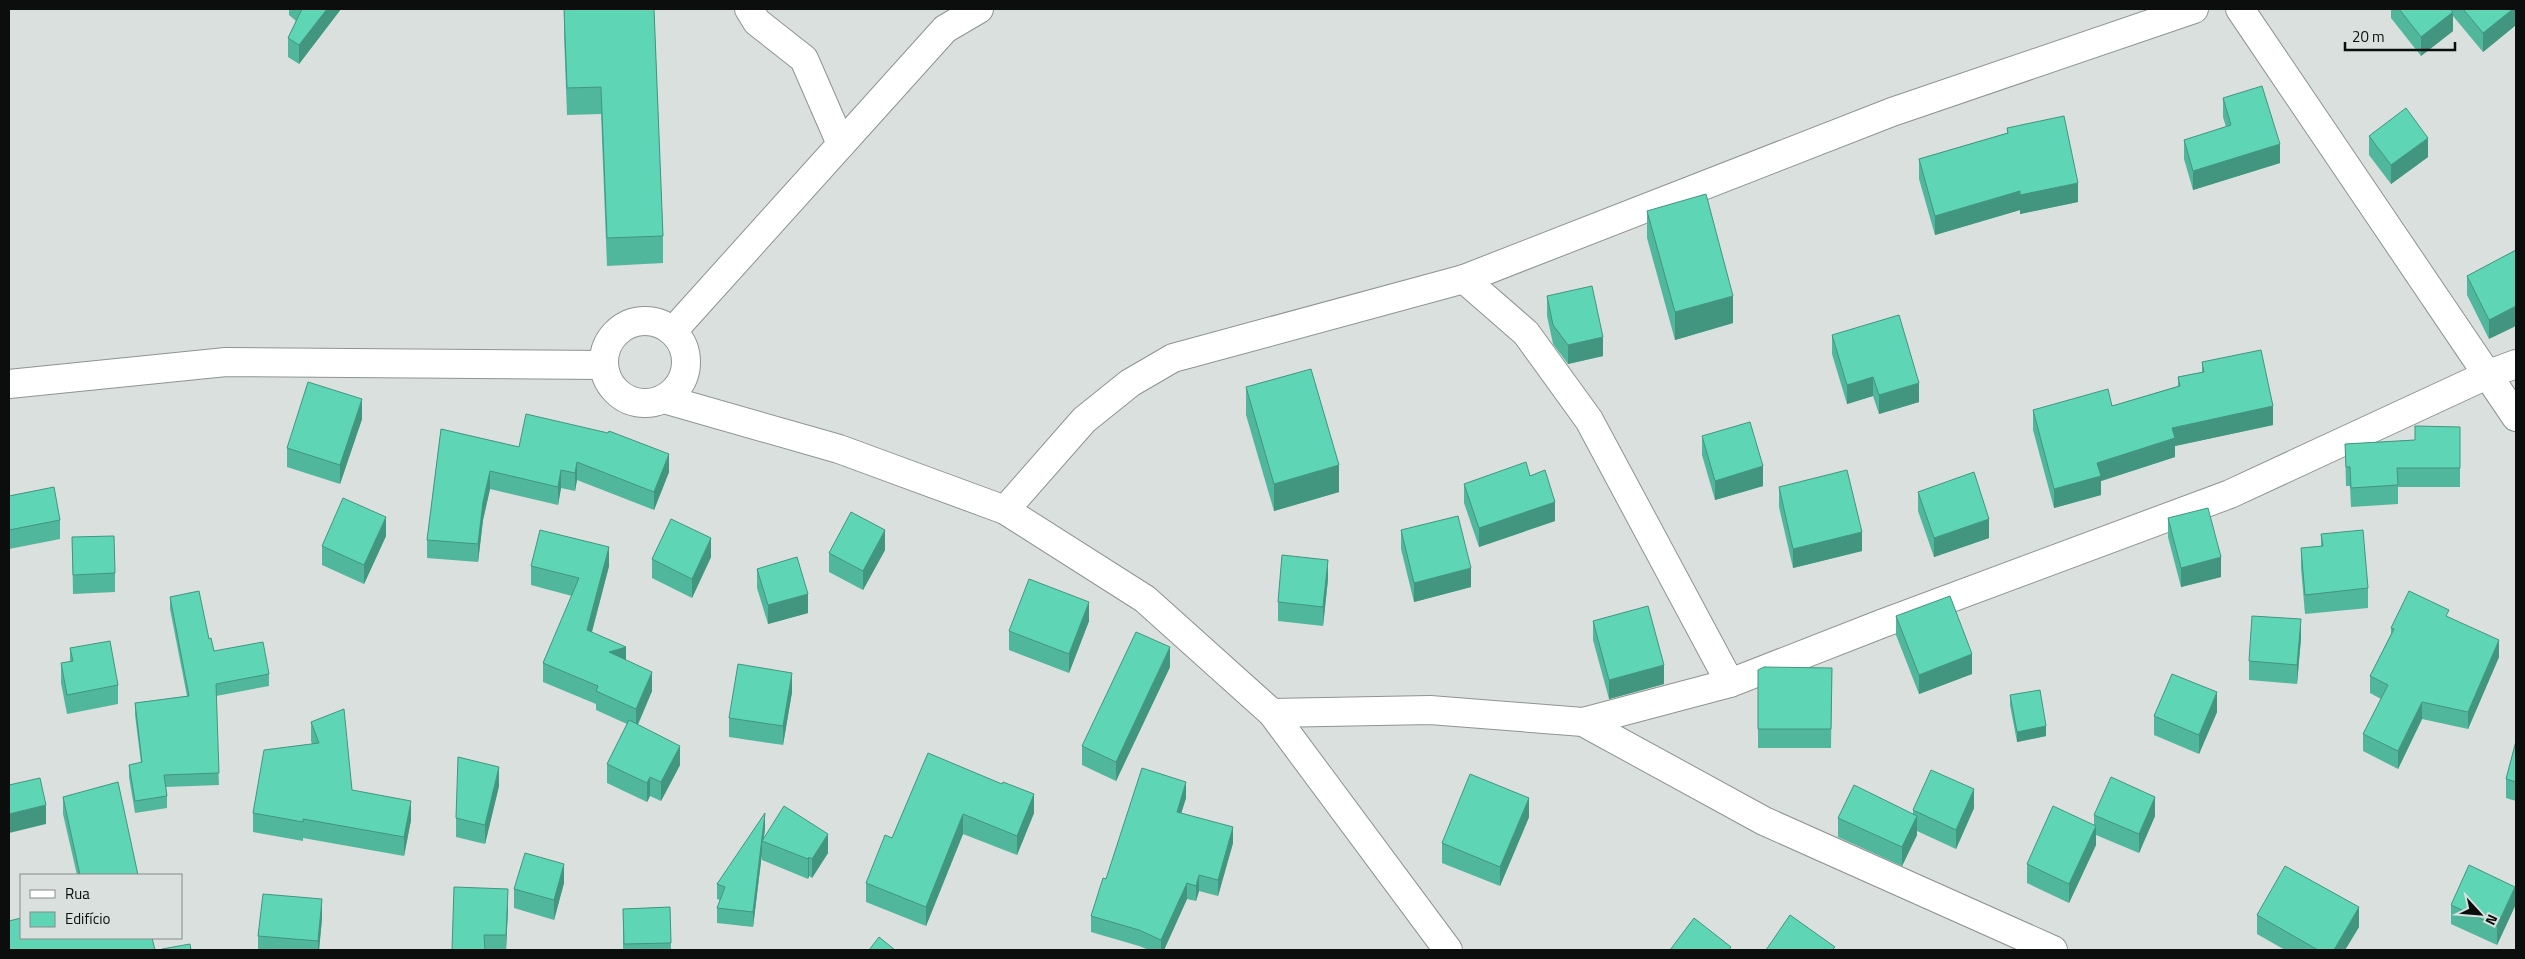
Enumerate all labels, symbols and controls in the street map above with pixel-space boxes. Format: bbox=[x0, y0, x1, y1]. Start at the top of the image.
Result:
scale bar bbox=[2345, 20, 2455, 52]
text: 20 m bbox=[2352, 25, 2385, 48]
legend bbox=[20, 874, 182, 939]
text: Rua bbox=[65, 882, 90, 905]
north arrow bbox=[2455, 889, 2505, 939]
text: Edifício bbox=[65, 907, 110, 930]
text: N bbox=[2481, 911, 2504, 929]

